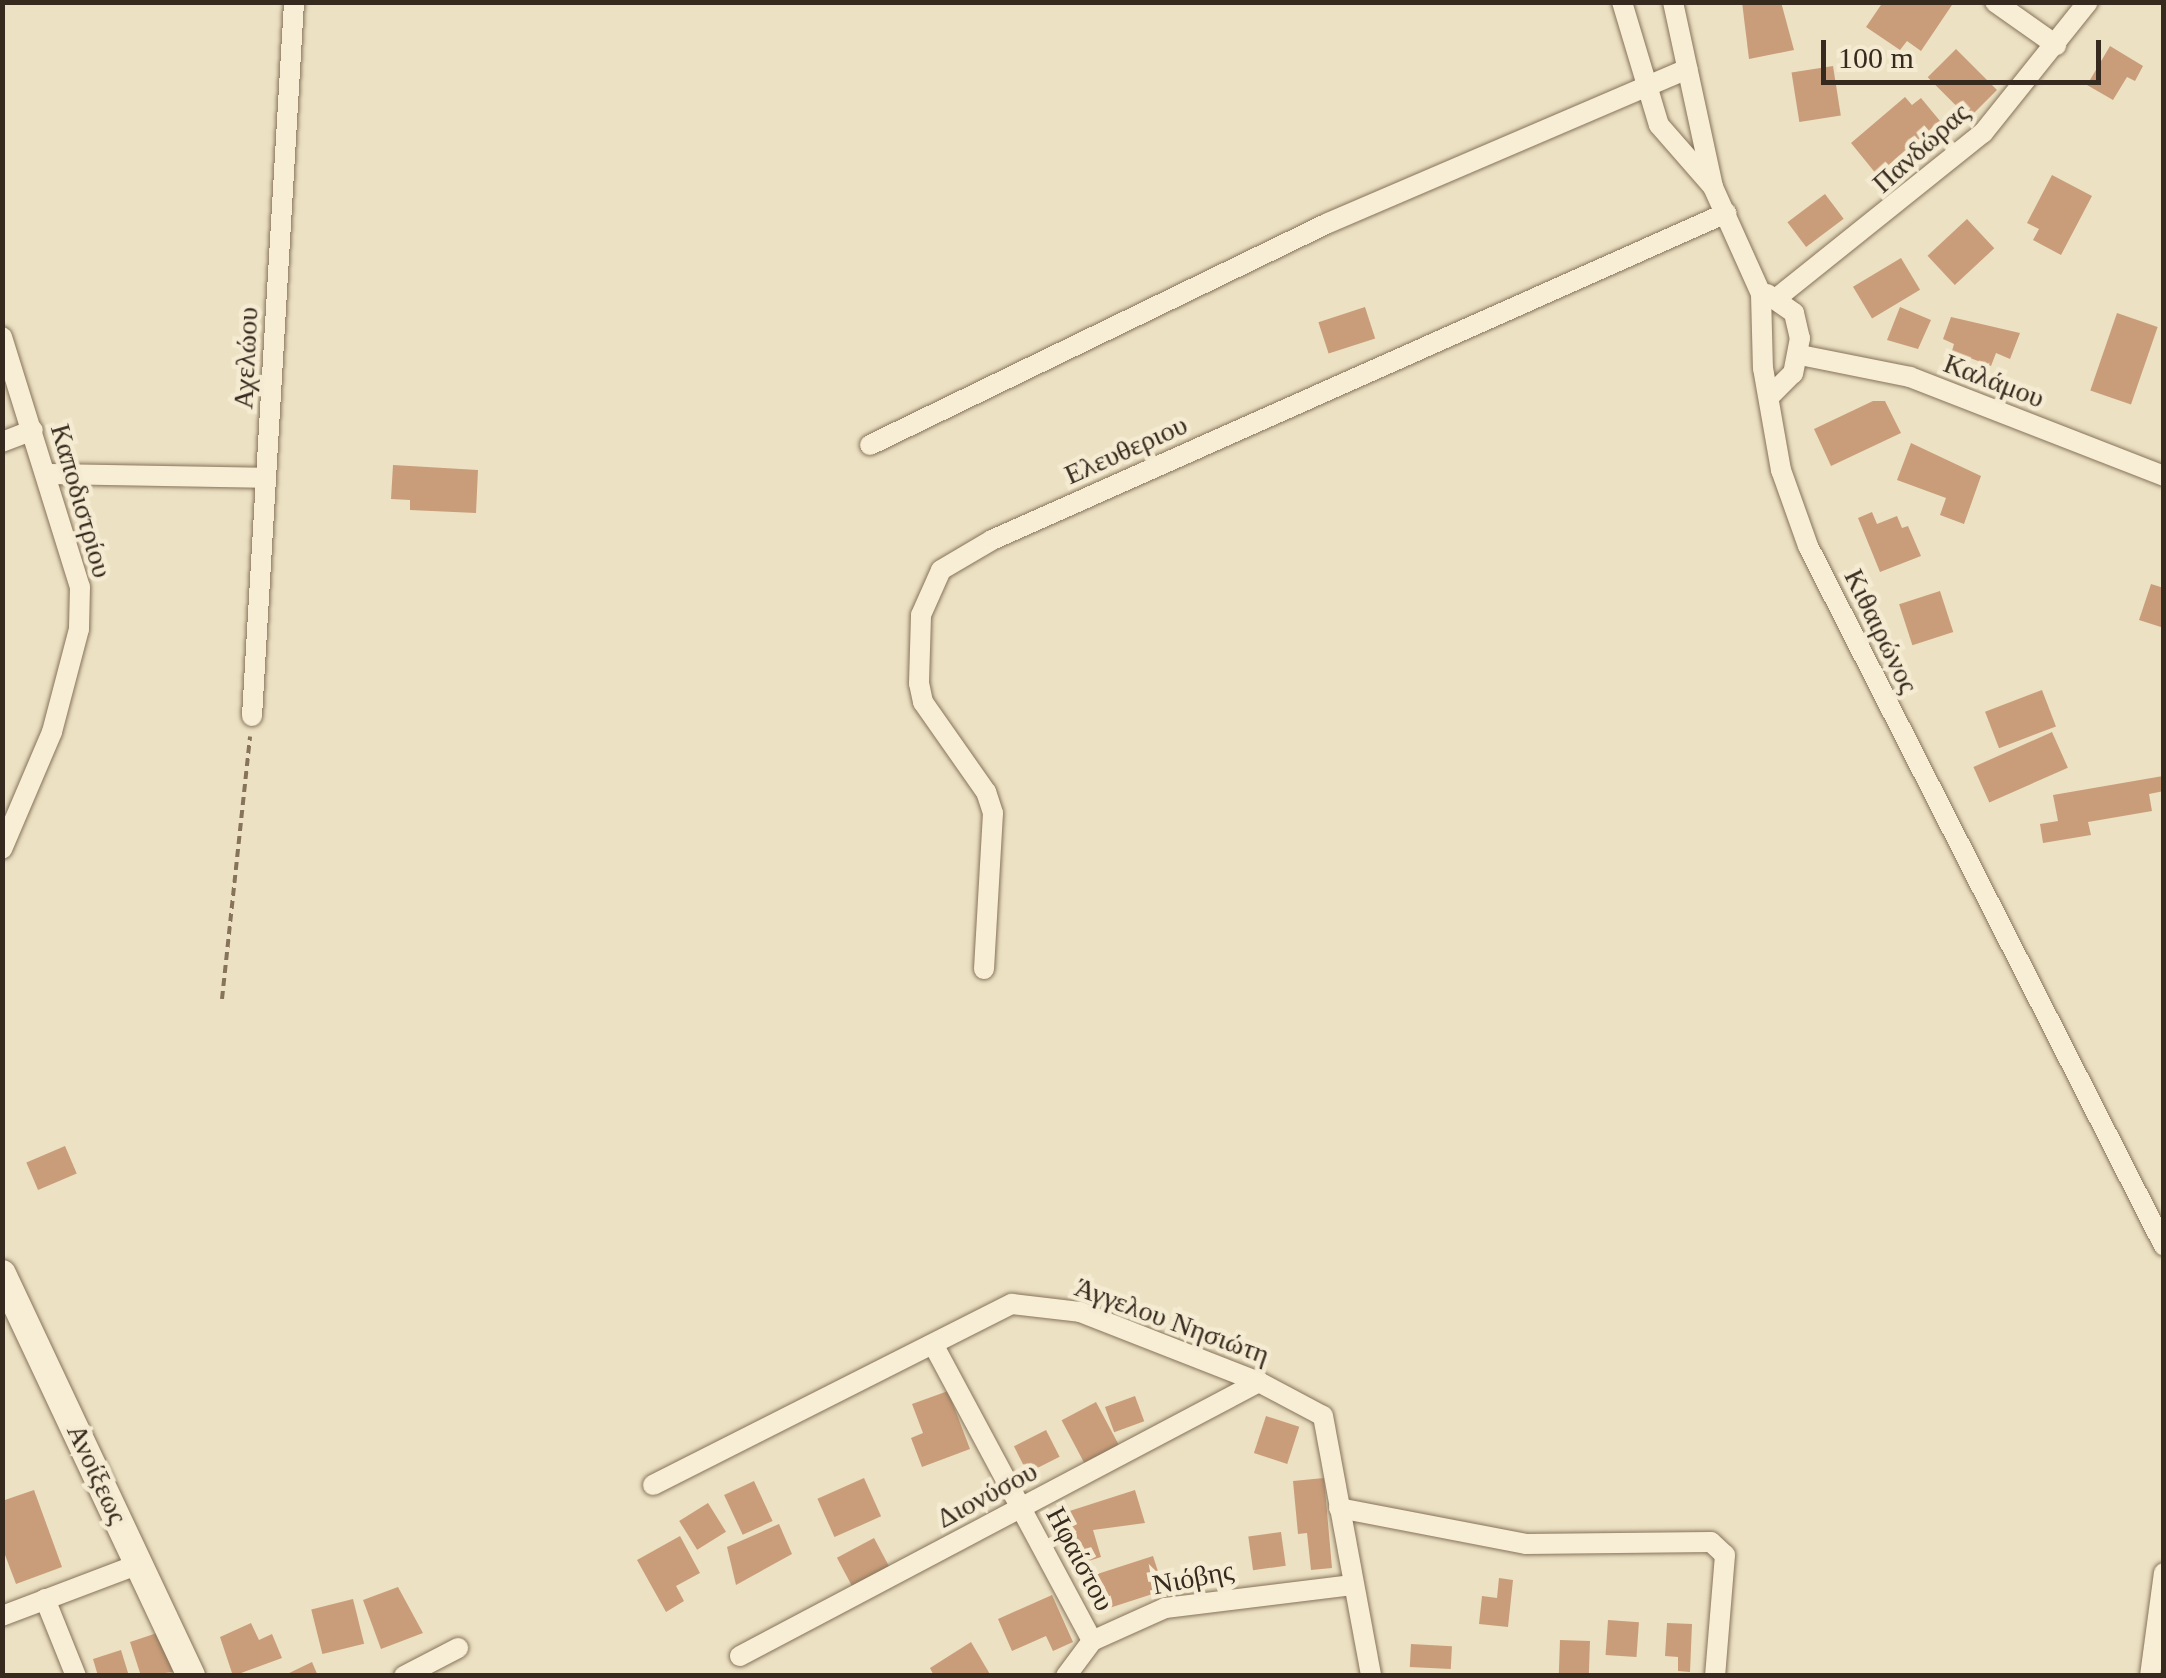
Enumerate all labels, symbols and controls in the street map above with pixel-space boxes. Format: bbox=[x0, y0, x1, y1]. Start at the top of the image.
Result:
scale bar bbox=[1826, 20, 2106, 82]
text: 100 m bbox=[1838, 41, 1914, 74]
street label: Πανδώρας bbox=[1866, 96, 1976, 200]
street label: Αχελώου bbox=[227, 306, 265, 410]
street label: Καλάμου bbox=[1939, 347, 2049, 415]
street label: Ελευθεριου bbox=[1059, 408, 1193, 492]
street label: Καποδιστρίου bbox=[43, 420, 119, 582]
street label: Κιθαιρώνος bbox=[1837, 564, 1925, 698]
street label: Άγγελου Νησιώτη bbox=[1070, 1270, 1274, 1372]
street label: Ανοίξεως bbox=[59, 1419, 135, 1529]
street label: Διονύσου bbox=[931, 1455, 1043, 1535]
street label: Ηφαίστου bbox=[1039, 1501, 1121, 1617]
street label: Νιόβης bbox=[1150, 1554, 1236, 1602]

